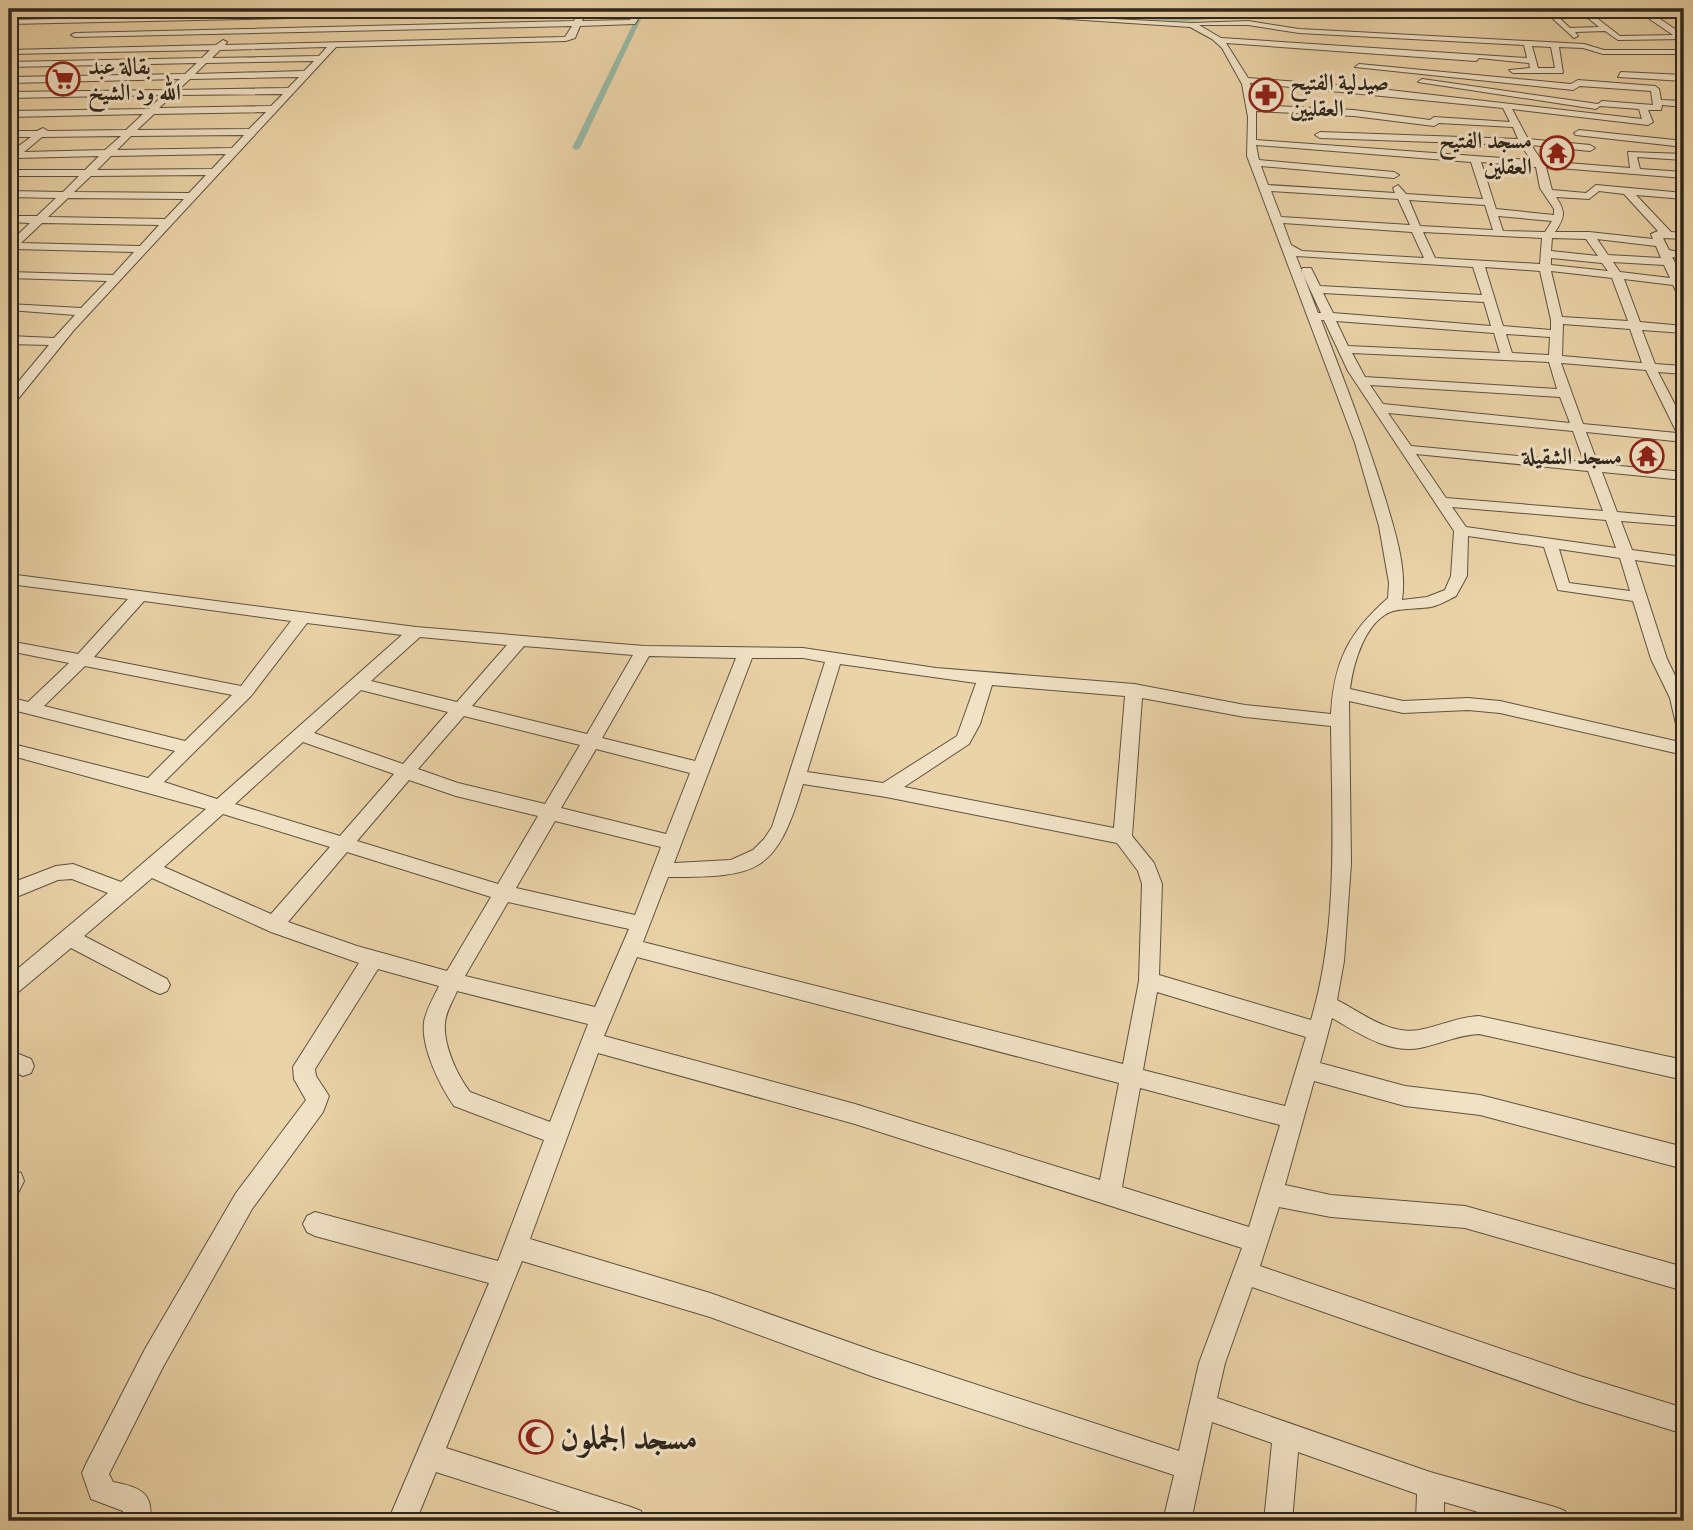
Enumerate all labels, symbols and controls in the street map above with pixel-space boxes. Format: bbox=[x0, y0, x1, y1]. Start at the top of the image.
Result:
place label: بقالة عبد الله ود الشيخ bbox=[88, 52, 181, 113]
supermarket icon: بقالة عبد الله ود الشيخ bbox=[44, 60, 82, 98]
place label: صيدلية الفتيح العقليين bbox=[1290, 68, 1389, 126]
pharmacy icon: صيدلية الفتيح العقليين bbox=[1247, 76, 1285, 114]
place label: مسجد الفتيح العقلين bbox=[1439, 126, 1532, 184]
temple icon: مسجد الفتيح العقلين bbox=[1538, 134, 1576, 172]
temple icon: مسجد الشقيلة bbox=[1628, 437, 1666, 475]
place label: مسجد الشقيلة bbox=[1520, 442, 1622, 474]
mosque icon: مسجد الجملون bbox=[517, 1418, 555, 1456]
place label: مسجد الجملون bbox=[560, 1418, 698, 1464]

